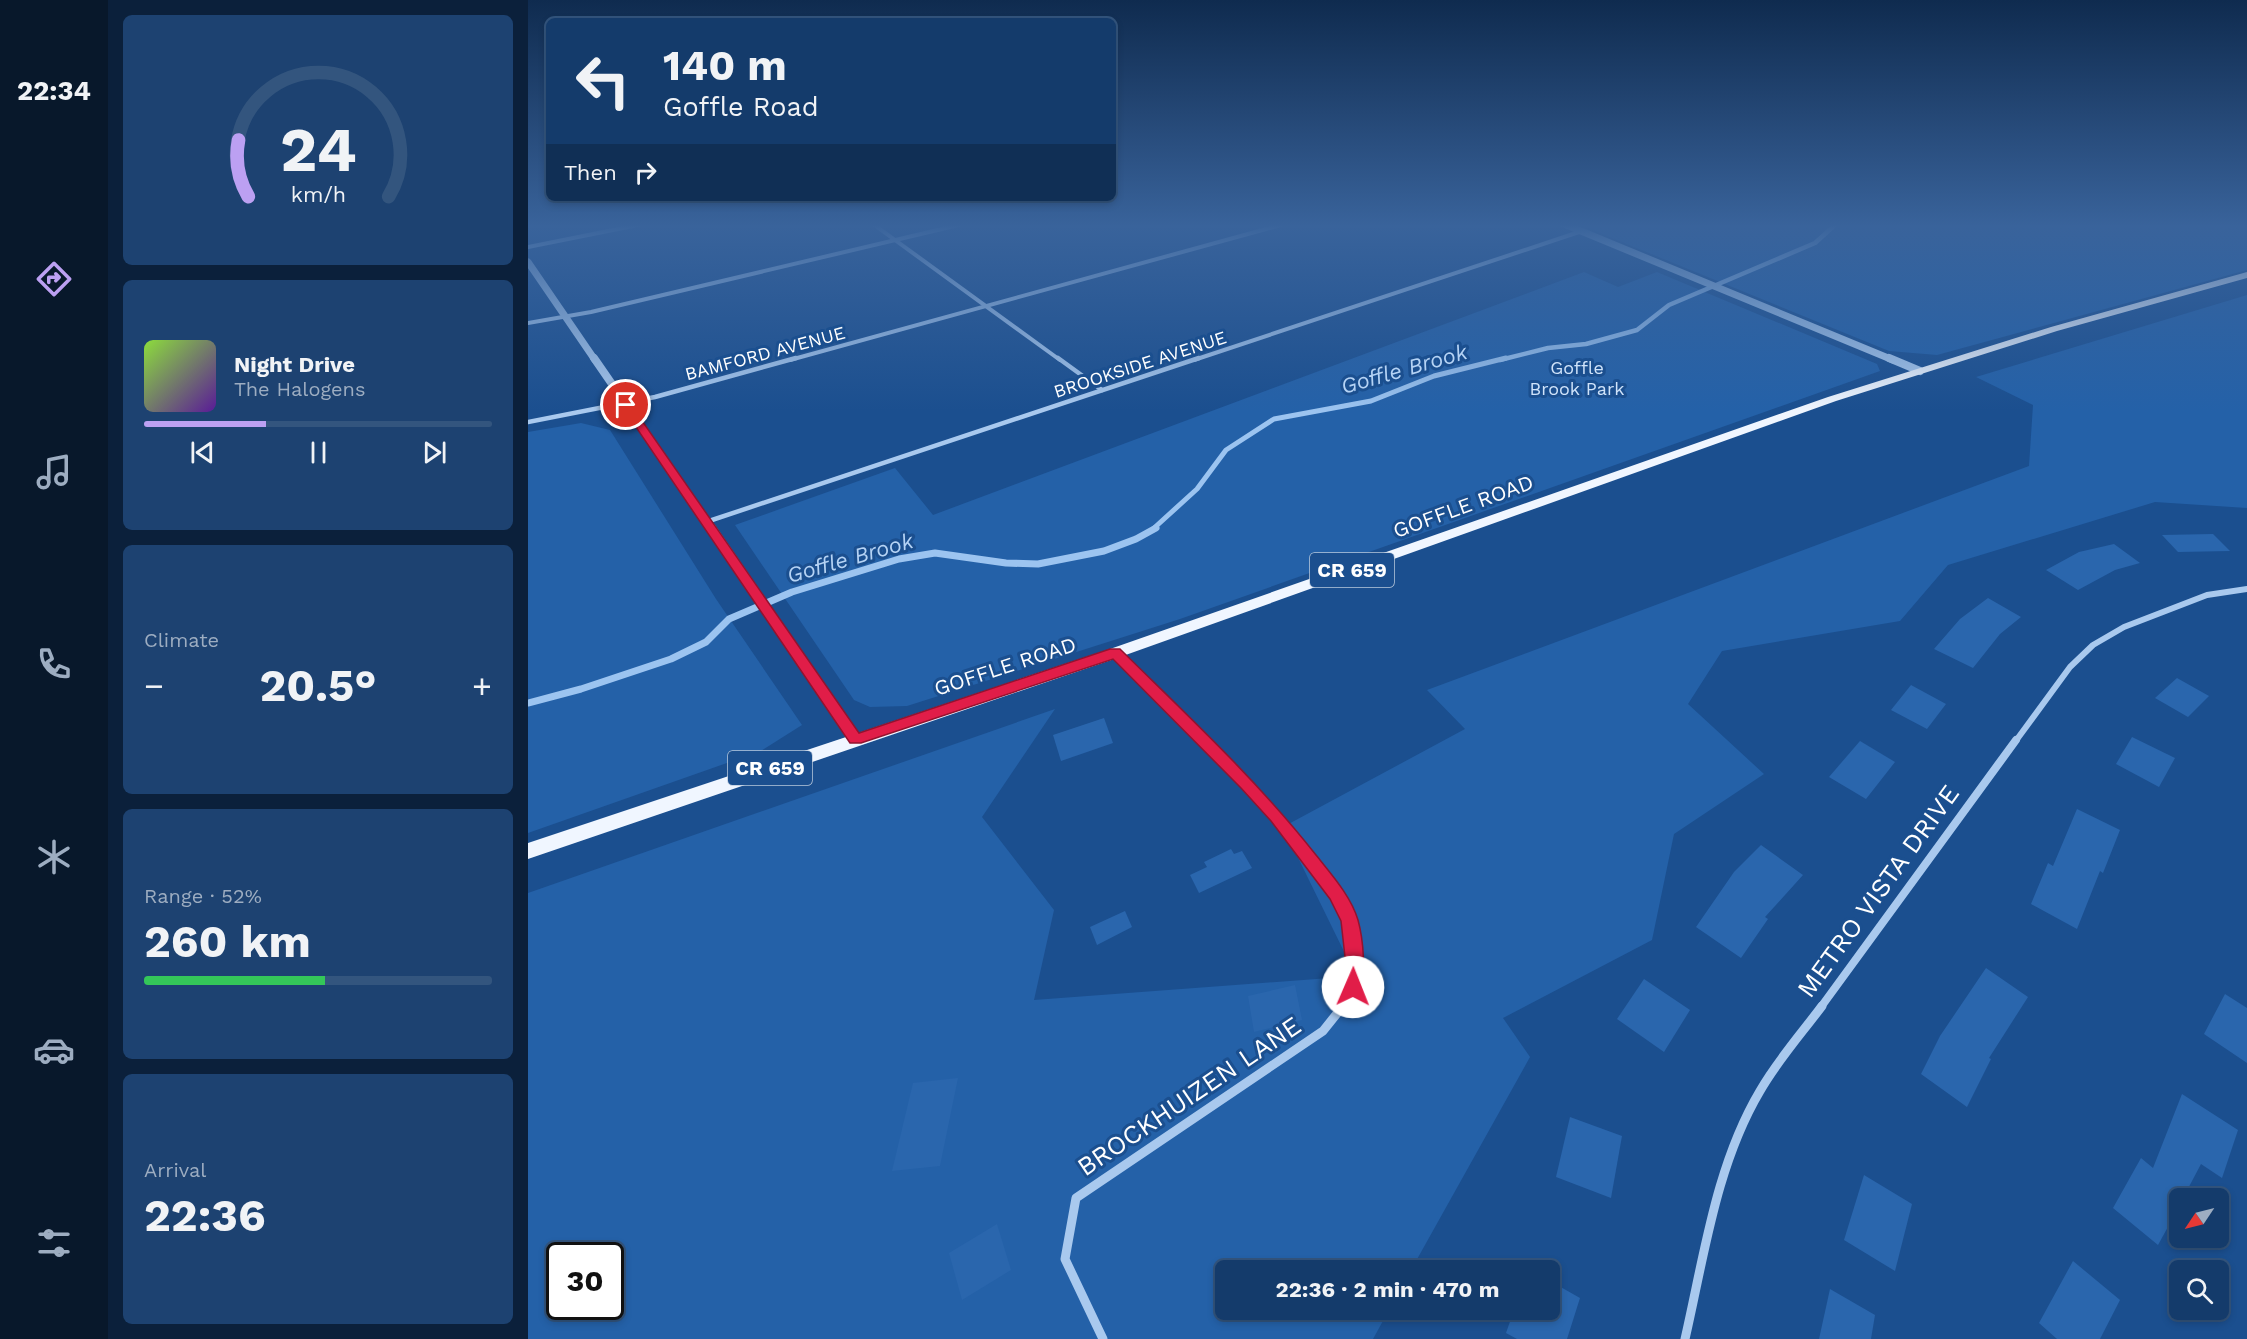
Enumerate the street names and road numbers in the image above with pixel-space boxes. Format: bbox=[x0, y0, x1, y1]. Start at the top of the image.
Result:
street label: BAMFORD AVENUE bbox=[683, 322, 847, 384]
street label: BROOKSIDE AVENUE bbox=[1051, 326, 1229, 402]
street label: GOFFLE ROAD bbox=[1389, 469, 1537, 543]
road number: CR 659 bbox=[1310, 553, 1394, 587]
street label: GOFFLE ROAD bbox=[931, 631, 1079, 701]
road number: CR 659 bbox=[728, 751, 812, 785]
street label: METRO VISTA DRIVE bbox=[1791, 779, 1965, 1003]
street label: BROCKHUIZEN LANE bbox=[1072, 1010, 1306, 1182]

